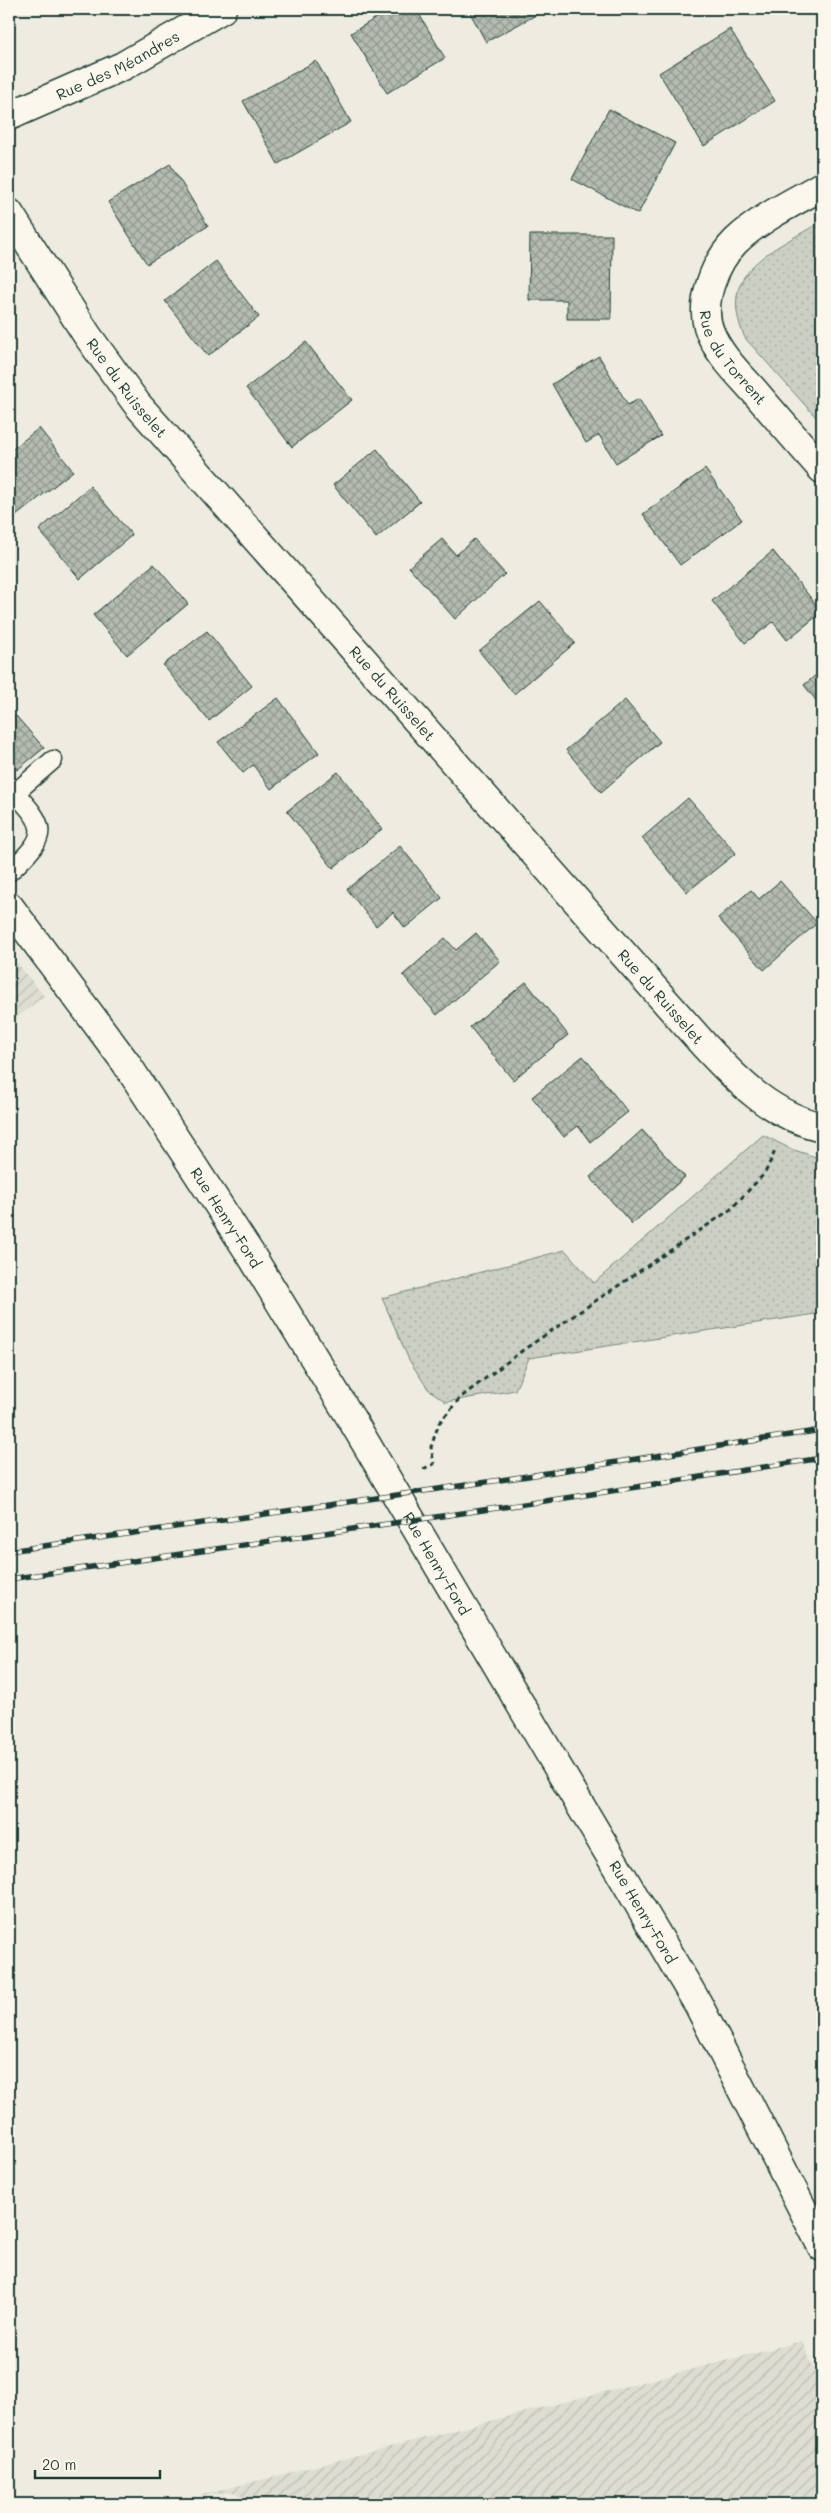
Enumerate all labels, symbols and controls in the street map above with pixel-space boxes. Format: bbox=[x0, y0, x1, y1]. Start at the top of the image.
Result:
street label: Rue des Méandres bbox=[53, 26, 183, 104]
street label: Rue du Torrent bbox=[696, 310, 771, 409]
street label: Rue du Ruisselet bbox=[82, 334, 172, 442]
street label: Rue du Ruisselet bbox=[345, 641, 440, 745]
street label: Rue du Ruisselet bbox=[614, 945, 708, 1048]
street label: Rue Henry-Ford bbox=[186, 1163, 266, 1272]
street label: Rue Henry-Ford bbox=[399, 1508, 475, 1619]
street label: Rue Henry-Ford bbox=[605, 1857, 682, 1967]
scale bar bbox=[35, 2448, 160, 2480]
text: 20 m bbox=[42, 2454, 76, 2474]

